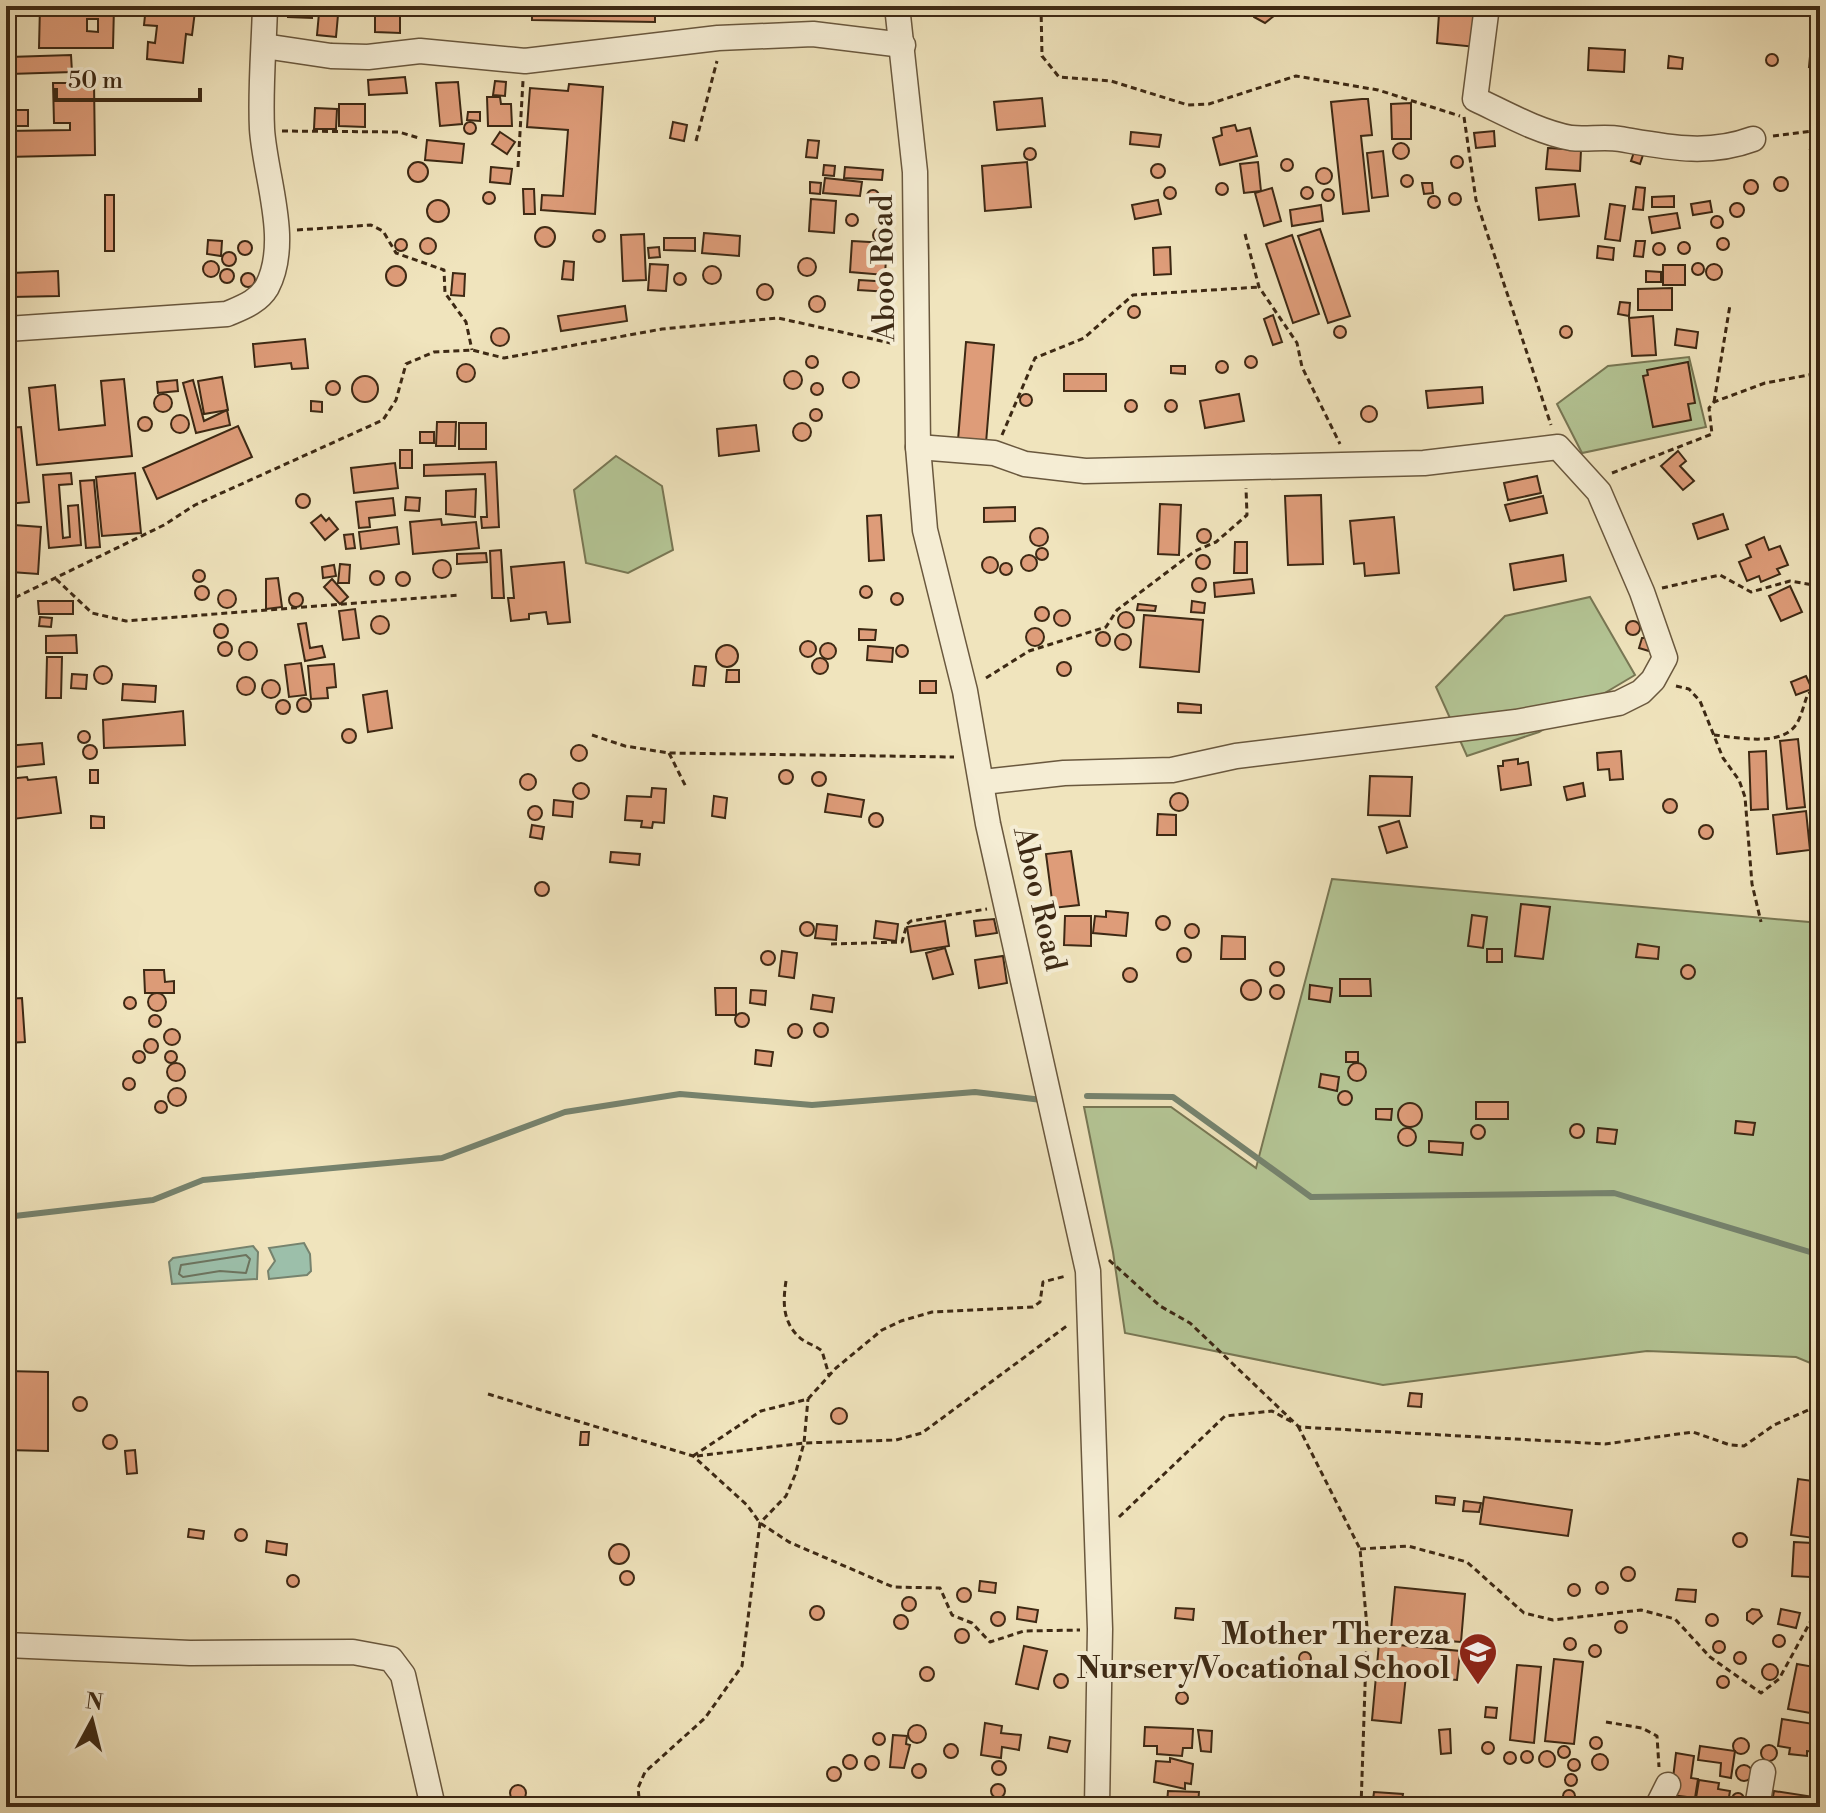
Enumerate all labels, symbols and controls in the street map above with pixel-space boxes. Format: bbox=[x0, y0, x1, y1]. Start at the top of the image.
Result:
scale bar bbox=[56, 52, 200, 102]
text: 50 m bbox=[68, 66, 123, 96]
street label: Aboo Road bbox=[864, 194, 904, 343]
street label: Aboo Road bbox=[1004, 822, 1074, 975]
place label: Mother Thereza Nursery/Vocational School bbox=[1077, 1616, 1451, 1688]
school or university icon: Mother Thereza Nursery/Vocational School bbox=[1457, 1631, 1499, 1686]
north arrow bbox=[52, 1681, 132, 1761]
text: N bbox=[84, 1688, 105, 1717]

